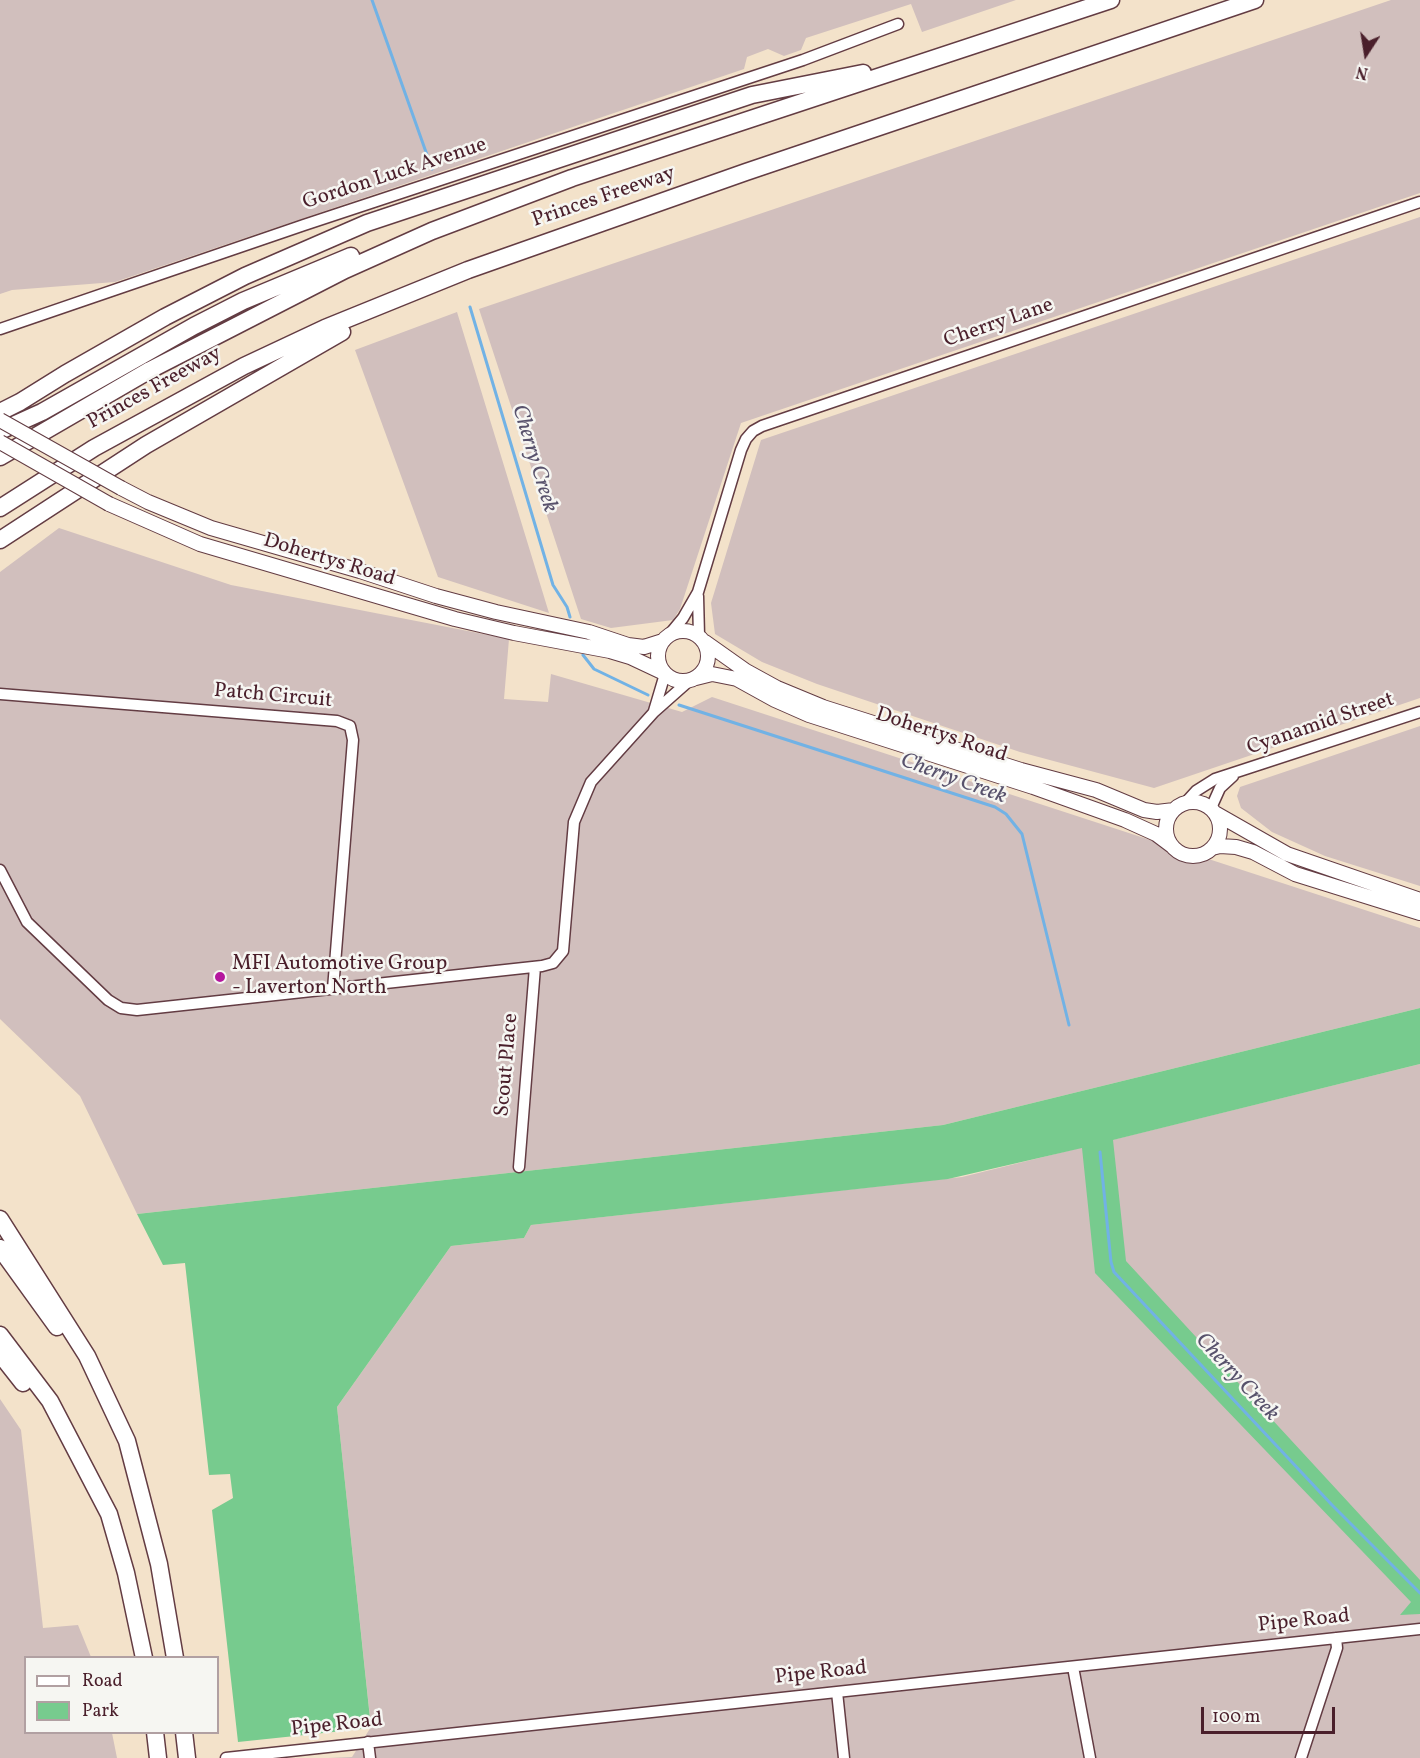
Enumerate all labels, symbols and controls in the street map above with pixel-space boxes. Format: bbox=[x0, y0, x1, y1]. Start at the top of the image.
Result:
north arrow bbox=[1336, 24, 1396, 84]
text: N bbox=[1354, 60, 1370, 84]
street label: Gordon Luck Avenue bbox=[300, 133, 490, 217]
street label: Princes Freeway bbox=[529, 162, 679, 234]
street label: Cherry Lane bbox=[941, 294, 1057, 354]
street label: Princes Freeway bbox=[84, 342, 226, 436]
water label: Cherry Creek bbox=[504, 402, 562, 516]
street label: Dohertys Road bbox=[260, 529, 398, 593]
street label: Patch Circuit bbox=[213, 679, 333, 715]
street label: Cyanamid Street bbox=[1244, 688, 1398, 762]
street label: Dohertys Road bbox=[872, 703, 1010, 769]
water label: Cherry Creek bbox=[896, 749, 1010, 811]
place label: MFI Automotive Group - Laverton North bbox=[232, 952, 447, 1002]
marker: MFI Automotive Group - Laverton North bbox=[213, 970, 227, 984]
street label: Scout Place bbox=[491, 1012, 525, 1118]
water label: Cherry Creek bbox=[1188, 1328, 1284, 1428]
street label: Pipe Road bbox=[1257, 1605, 1351, 1639]
legend bbox=[24, 1656, 219, 1734]
street label: Pipe Road bbox=[774, 1657, 868, 1691]
text: Road bbox=[82, 1669, 123, 1694]
scale bar bbox=[1204, 1695, 1338, 1733]
text: Park bbox=[82, 1699, 119, 1724]
text: 100 m bbox=[1212, 1705, 1261, 1730]
street label: Pipe Road bbox=[290, 1709, 384, 1743]

